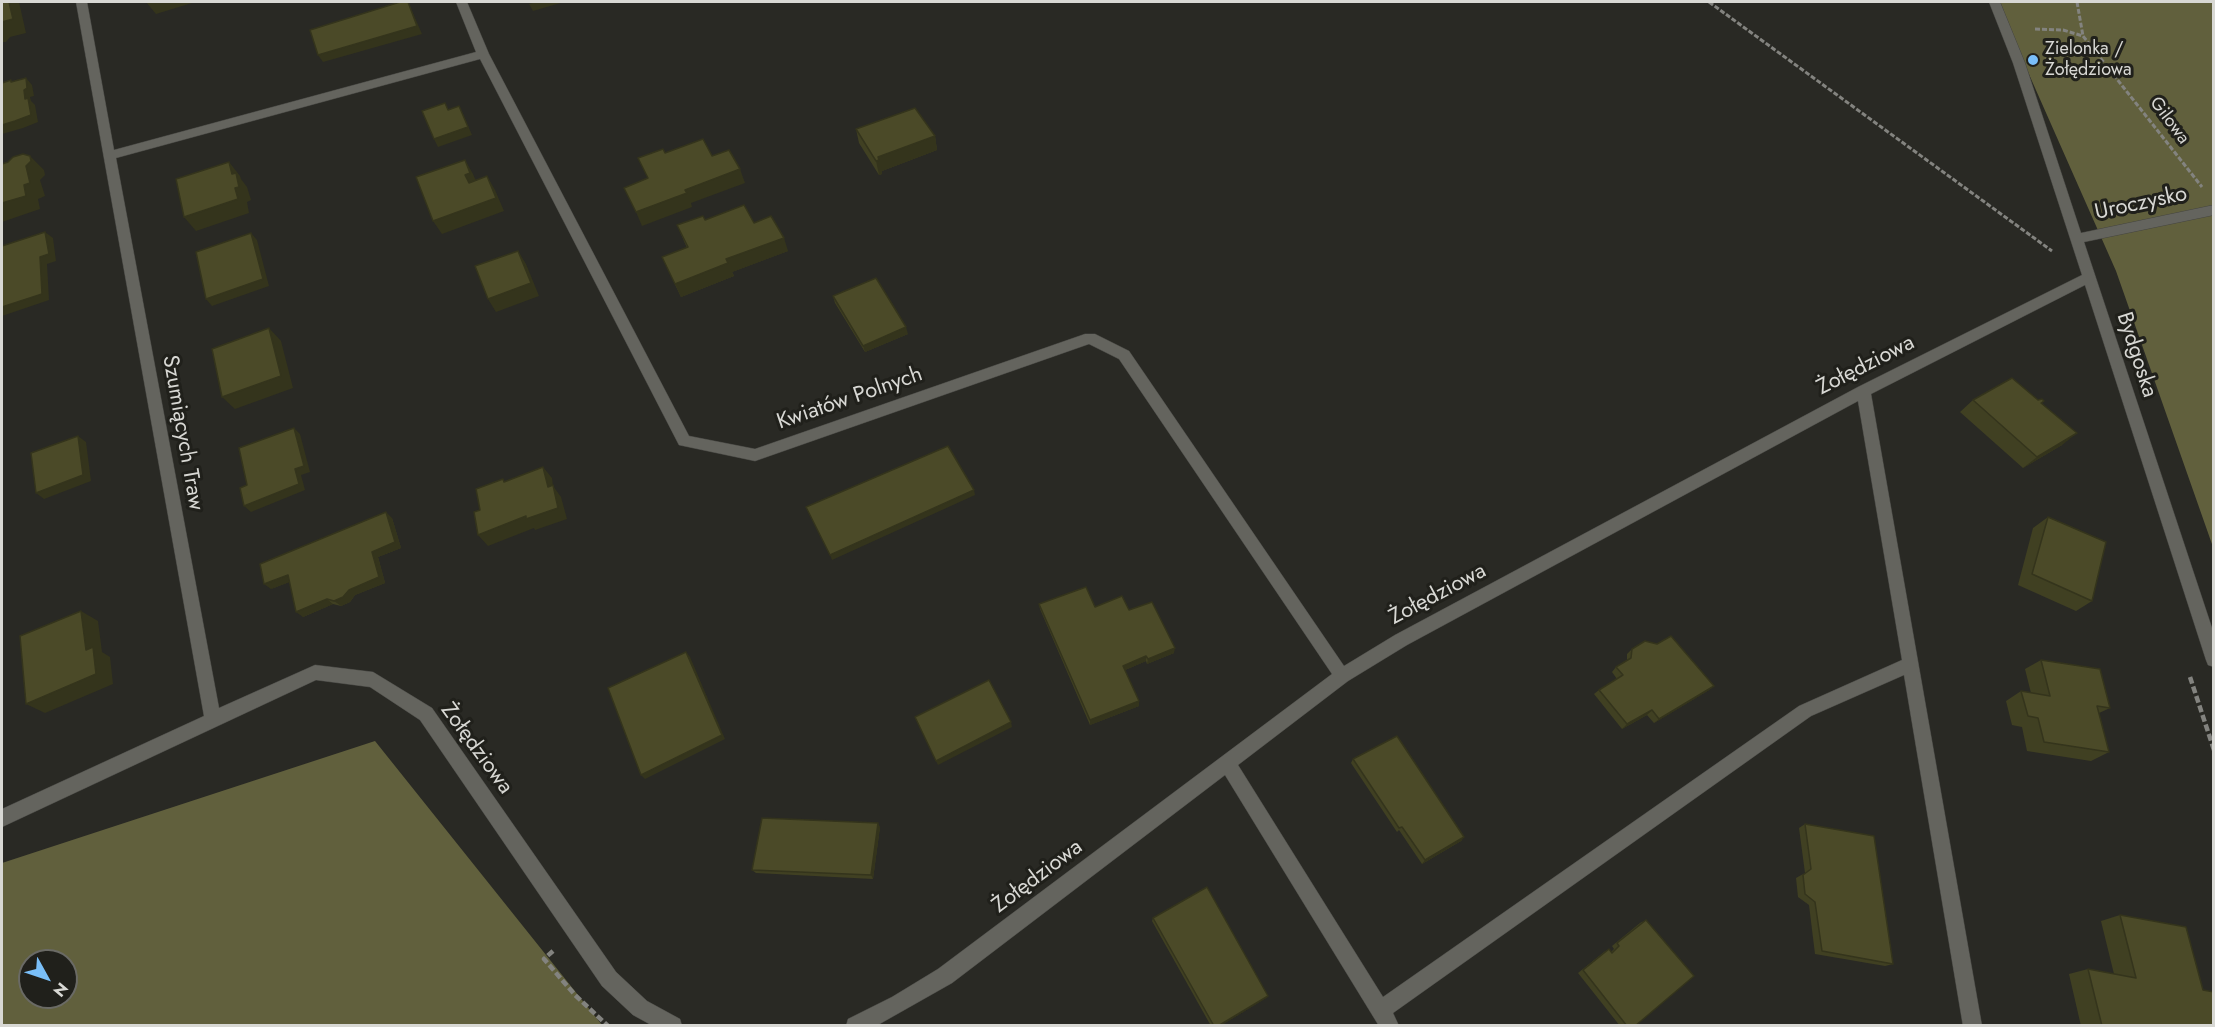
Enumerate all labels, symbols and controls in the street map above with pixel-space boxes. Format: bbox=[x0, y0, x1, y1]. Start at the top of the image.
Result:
place label: Zielonka / Żołędziowa bbox=[2045, 39, 2132, 82]
marker: Zielonka / Żołędziowa bbox=[2026, 53, 2040, 67]
street label: Gilowa bbox=[2144, 93, 2194, 149]
street label: Uroczysko bbox=[2092, 181, 2190, 227]
street label: Bydgoska bbox=[2110, 309, 2162, 401]
street label: Żołędziowa bbox=[1813, 330, 1919, 402]
street label: Szumiących Traw bbox=[155, 353, 209, 513]
street label: Kwiatów Polnych bbox=[774, 362, 926, 436]
street label: Żołędziowa bbox=[1385, 558, 1491, 632]
street label: Żołędziowa bbox=[434, 698, 518, 800]
street label: Żołędziowa bbox=[988, 835, 1088, 919]
north arrow bbox=[18, 949, 78, 1009]
text: N bbox=[48, 977, 74, 1002]

